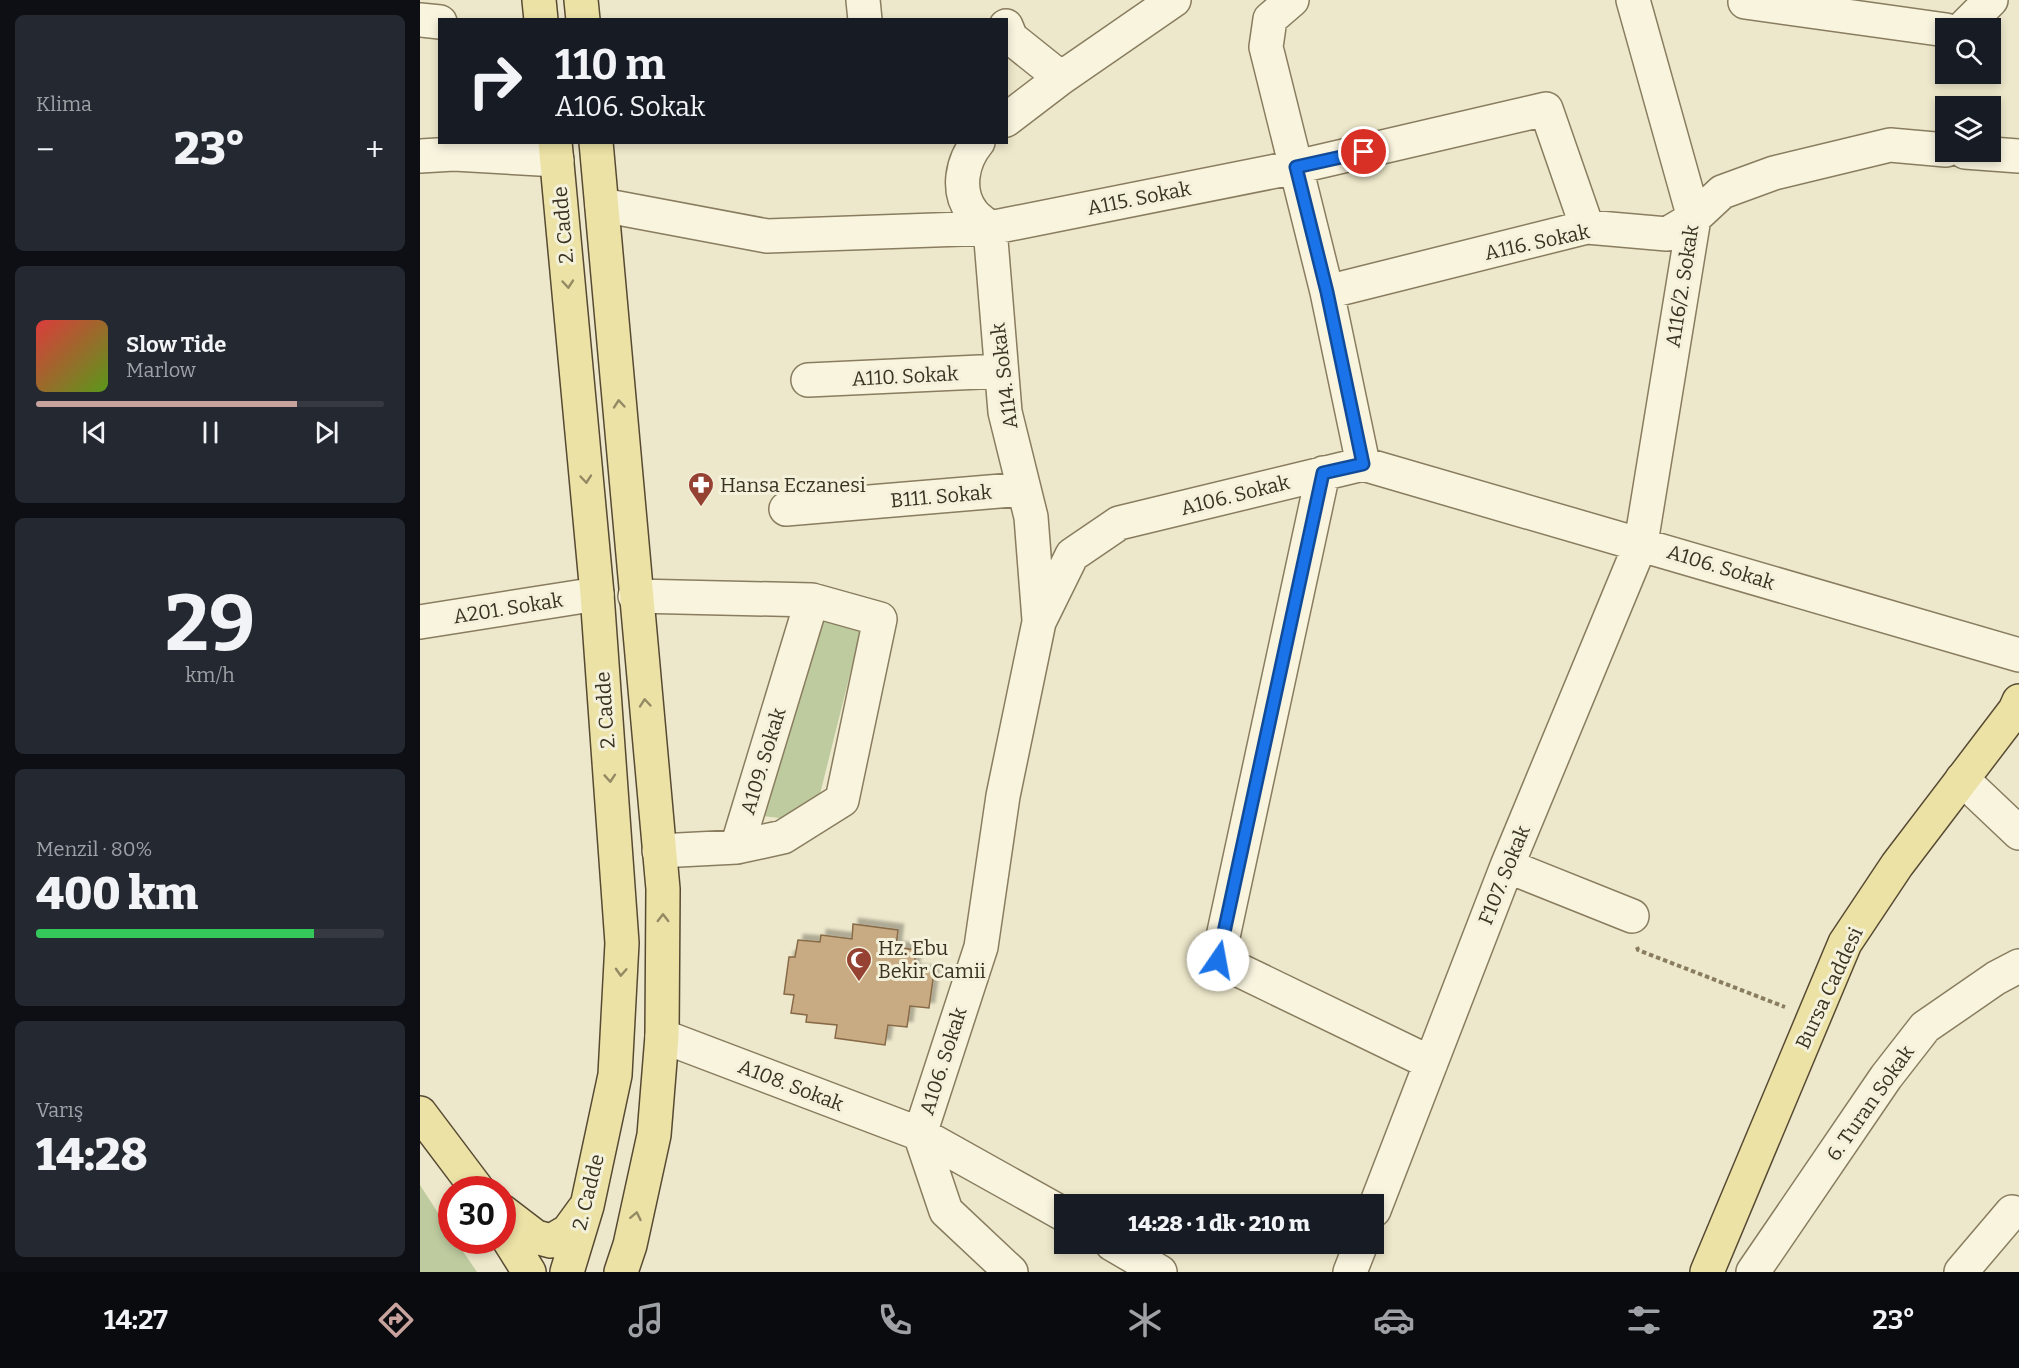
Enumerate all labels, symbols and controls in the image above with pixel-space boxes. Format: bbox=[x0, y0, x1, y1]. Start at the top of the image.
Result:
map controls bbox=[1935, 18, 2001, 162]
button: search bbox=[1935, 18, 2001, 84]
text: 110 m bbox=[555, 40, 666, 90]
icon: right bbox=[456, 42, 534, 120]
text: A106. Sokak bbox=[555, 91, 705, 123]
text: Klima bbox=[36, 92, 92, 116]
button: layers bbox=[1935, 96, 2001, 162]
text: 23° bbox=[174, 122, 245, 176]
pin bbox=[1338, 126, 1389, 177]
text: − bbox=[36, 130, 54, 170]
text: + bbox=[365, 130, 384, 170]
icon: arrive bbox=[1347, 135, 1380, 168]
street label: A115. Sokak bbox=[1085, 176, 1194, 220]
street label: 2. Cadde bbox=[548, 186, 578, 264]
street label: A116. Sokak bbox=[1482, 219, 1592, 265]
street label: A116/2. Sokak bbox=[1660, 222, 1704, 349]
one-way arrow bbox=[561, 280, 574, 289]
street label: A114. Sokak bbox=[986, 321, 1022, 430]
text: Slow Tide bbox=[126, 331, 226, 358]
text: Marlow bbox=[126, 358, 196, 382]
street label: A110. Sokak bbox=[851, 361, 959, 391]
one-way arrow bbox=[613, 399, 626, 408]
icon: previous bbox=[78, 416, 111, 449]
icon: pause bbox=[194, 416, 227, 449]
icon: next bbox=[310, 416, 343, 449]
pharmacy icon: Hansa Eczanesi bbox=[686, 470, 716, 508]
street label: A106. Sokak bbox=[1178, 470, 1293, 520]
place label: Hansa Eczanesi bbox=[720, 473, 866, 497]
one-way arrow bbox=[579, 474, 592, 483]
street label: B111. Sokak bbox=[889, 480, 993, 512]
street label: A106. Sokak bbox=[1664, 539, 1778, 595]
text: 29 bbox=[165, 577, 255, 671]
street label: A201. Sokak bbox=[452, 587, 565, 628]
text: km/h bbox=[185, 663, 235, 687]
street label: 2. Cadde bbox=[590, 671, 620, 749]
one-way arrow bbox=[639, 698, 652, 707]
street label: A109. Sokak bbox=[735, 704, 791, 817]
one-way arrow bbox=[604, 773, 617, 782]
street label: F107. Sokak bbox=[1473, 821, 1535, 928]
text: Menzil · 80% bbox=[36, 837, 152, 861]
text: 400 km bbox=[36, 867, 198, 921]
one-way arrow bbox=[657, 913, 669, 922]
street label: Bursa Caddesi bbox=[1790, 923, 1868, 1053]
position arrow bbox=[1186, 928, 1250, 992]
place label: Hz. Ebu Bekir Camii bbox=[878, 936, 986, 983]
mosque icon: Hz. Ebu Bekir Camii bbox=[844, 945, 874, 983]
one-way arrow bbox=[614, 968, 627, 977]
street label: A106. Sokak bbox=[914, 1004, 972, 1118]
street label: 6. Turan Sokak bbox=[1821, 1040, 1919, 1165]
street label: A108. Sokak bbox=[735, 1054, 848, 1116]
text: Varış bbox=[36, 1098, 83, 1122]
text: 14:28 bbox=[36, 1128, 148, 1182]
street label: 2. Cadde bbox=[567, 1152, 609, 1232]
speed limit sign: 30 bbox=[438, 1176, 516, 1254]
text: 14:28 · 1 dk · 210 m bbox=[1128, 1210, 1310, 1237]
one-way arrow bbox=[629, 1211, 642, 1221]
icon: directions bbox=[375, 1299, 417, 1341]
icon: music bbox=[625, 1299, 667, 1341]
icon: phone bbox=[874, 1299, 916, 1341]
icon: climate bbox=[1124, 1299, 1166, 1341]
icon: car bbox=[1373, 1299, 1415, 1341]
icon: filters bbox=[1623, 1299, 1665, 1341]
text: 14:27 bbox=[104, 1304, 168, 1336]
text: 23° bbox=[1872, 1304, 1915, 1336]

